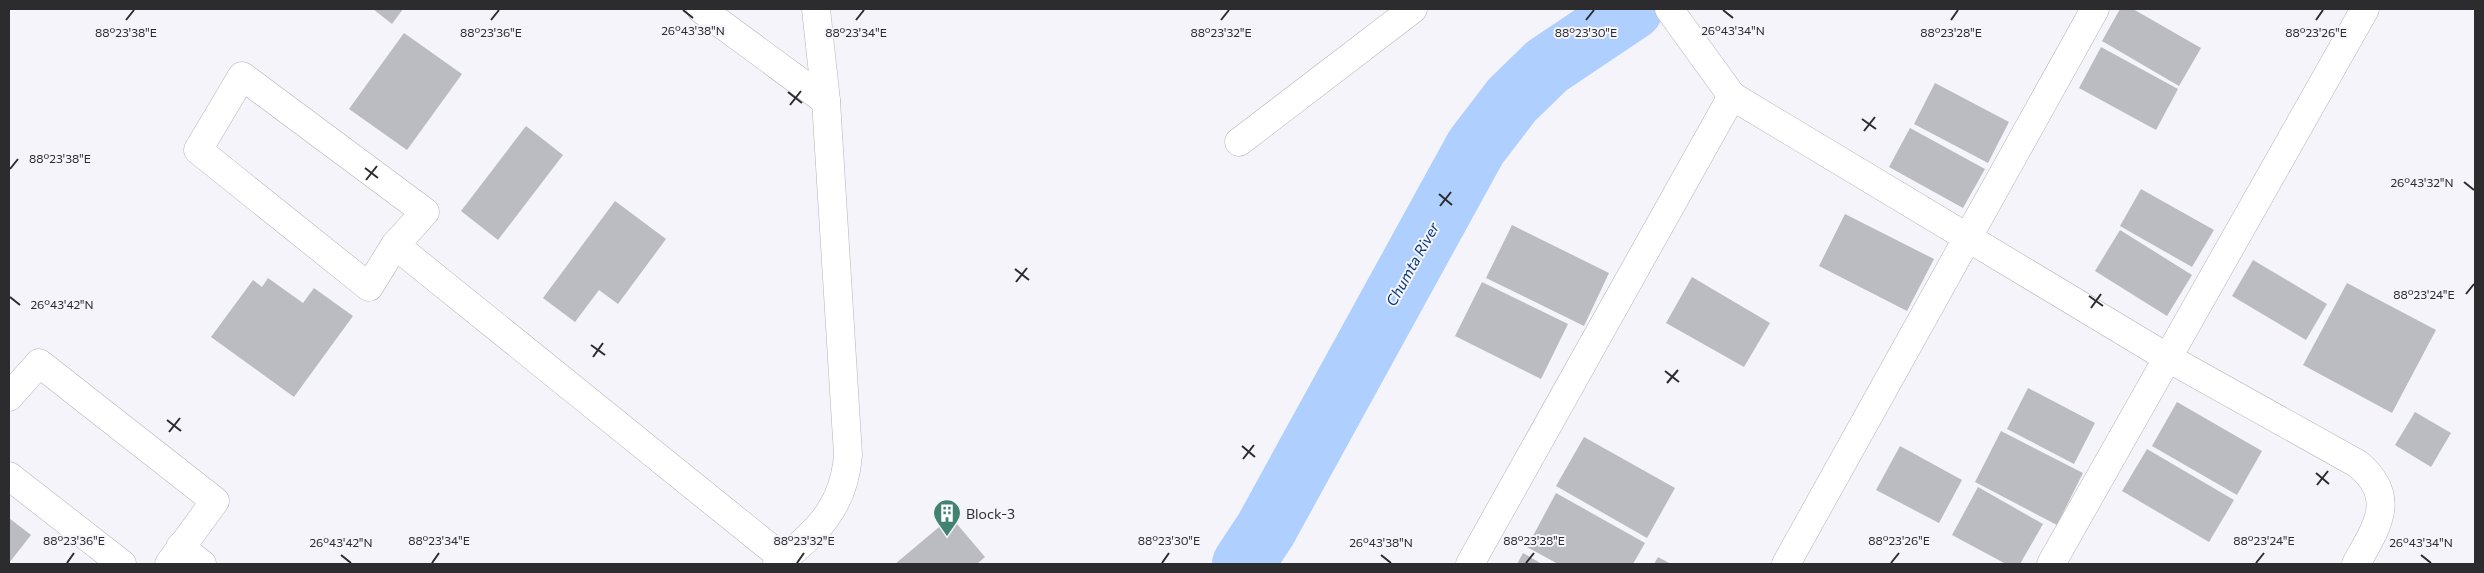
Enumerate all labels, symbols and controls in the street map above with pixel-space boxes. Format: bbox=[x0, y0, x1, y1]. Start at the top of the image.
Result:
text: 26°43'38"N bbox=[661, 23, 725, 37]
text: 26°43'34"N bbox=[1701, 23, 1765, 37]
text: 88°23'38"E bbox=[95, 25, 157, 39]
text: 88°23'36"E bbox=[460, 25, 522, 39]
text: 88°23'34"E bbox=[825, 25, 887, 39]
text: 88°23'32"E bbox=[1190, 25, 1252, 39]
text: 88°23'30"E bbox=[1555, 25, 1617, 39]
text: 88°23'28"E bbox=[1920, 25, 1982, 39]
text: 88°23'26"E bbox=[2285, 25, 2347, 39]
text: 88°23'38"E bbox=[29, 151, 91, 165]
text: 26°43'32"N bbox=[2391, 175, 2453, 189]
water label: Chumta River bbox=[1382, 218, 1443, 309]
text: 88°23'24"E bbox=[2393, 287, 2455, 301]
text: 26°43'42"N bbox=[30, 297, 94, 311]
building icon: Block-3 bbox=[932, 498, 962, 537]
place label: Block-3 bbox=[966, 505, 1015, 522]
text: 88°23'36"E bbox=[43, 533, 105, 547]
text: 88°23'34"E bbox=[408, 533, 470, 547]
text: 88°23'32"E bbox=[773, 533, 835, 547]
text: 88°23'30"E bbox=[1138, 533, 1200, 547]
text: 88°23'28"E bbox=[1503, 533, 1565, 547]
text: 88°23'26"E bbox=[1868, 533, 1930, 547]
text: 88°23'24"E bbox=[2233, 533, 2295, 547]
text: 26°43'42"N bbox=[309, 535, 373, 549]
text: 26°43'38"N bbox=[1349, 535, 1413, 549]
text: 26°43'34"N bbox=[2389, 535, 2453, 549]

